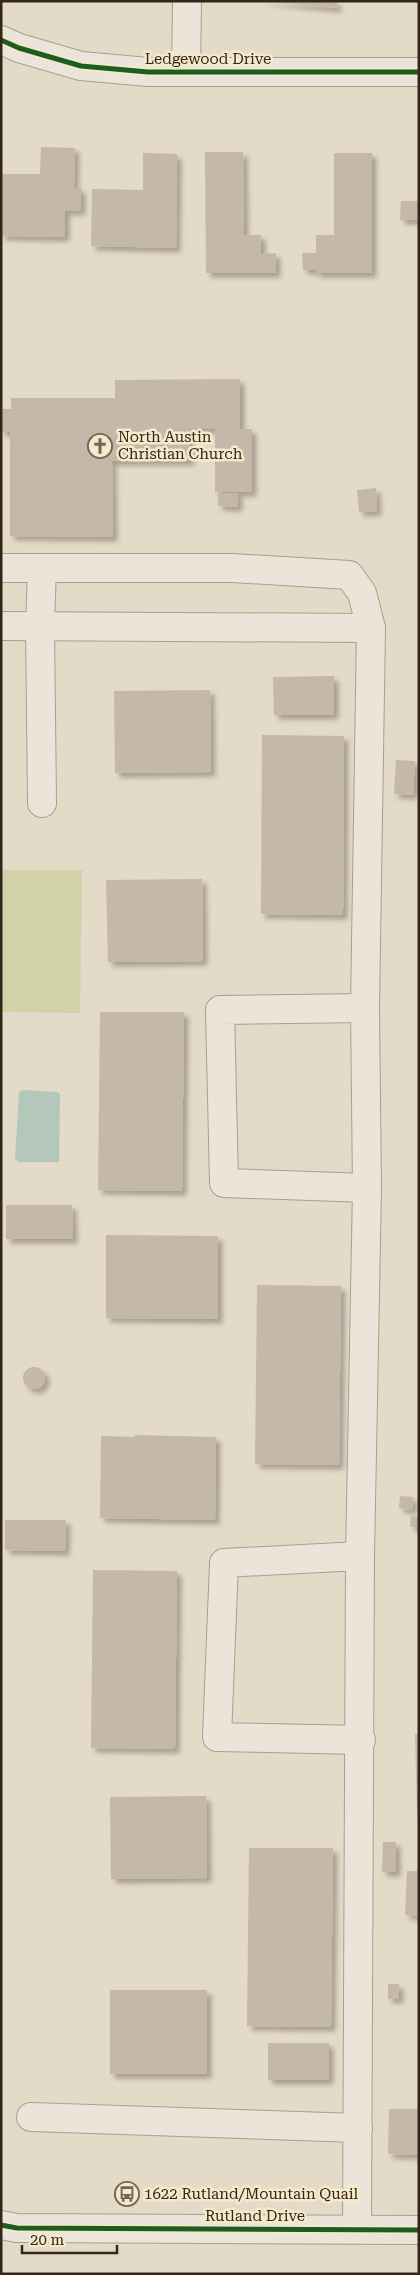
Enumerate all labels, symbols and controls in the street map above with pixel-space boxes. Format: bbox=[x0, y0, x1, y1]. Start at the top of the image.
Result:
street label: Ledgewood Drive bbox=[145, 50, 271, 68]
place label: North Austin Christian Church bbox=[118, 428, 243, 463]
church icon: North Austin Christian Church bbox=[87, 433, 113, 459]
bus stop icon: 1622 Rutland/Mountain Quail bbox=[114, 2181, 140, 2207]
place label: 1622 Rutland/Mountain Quail bbox=[144, 2185, 359, 2203]
street label: Rutland Drive bbox=[205, 2207, 305, 2225]
scale bar bbox=[22, 2222, 118, 2254]
text: 20 m bbox=[30, 2231, 65, 2249]

